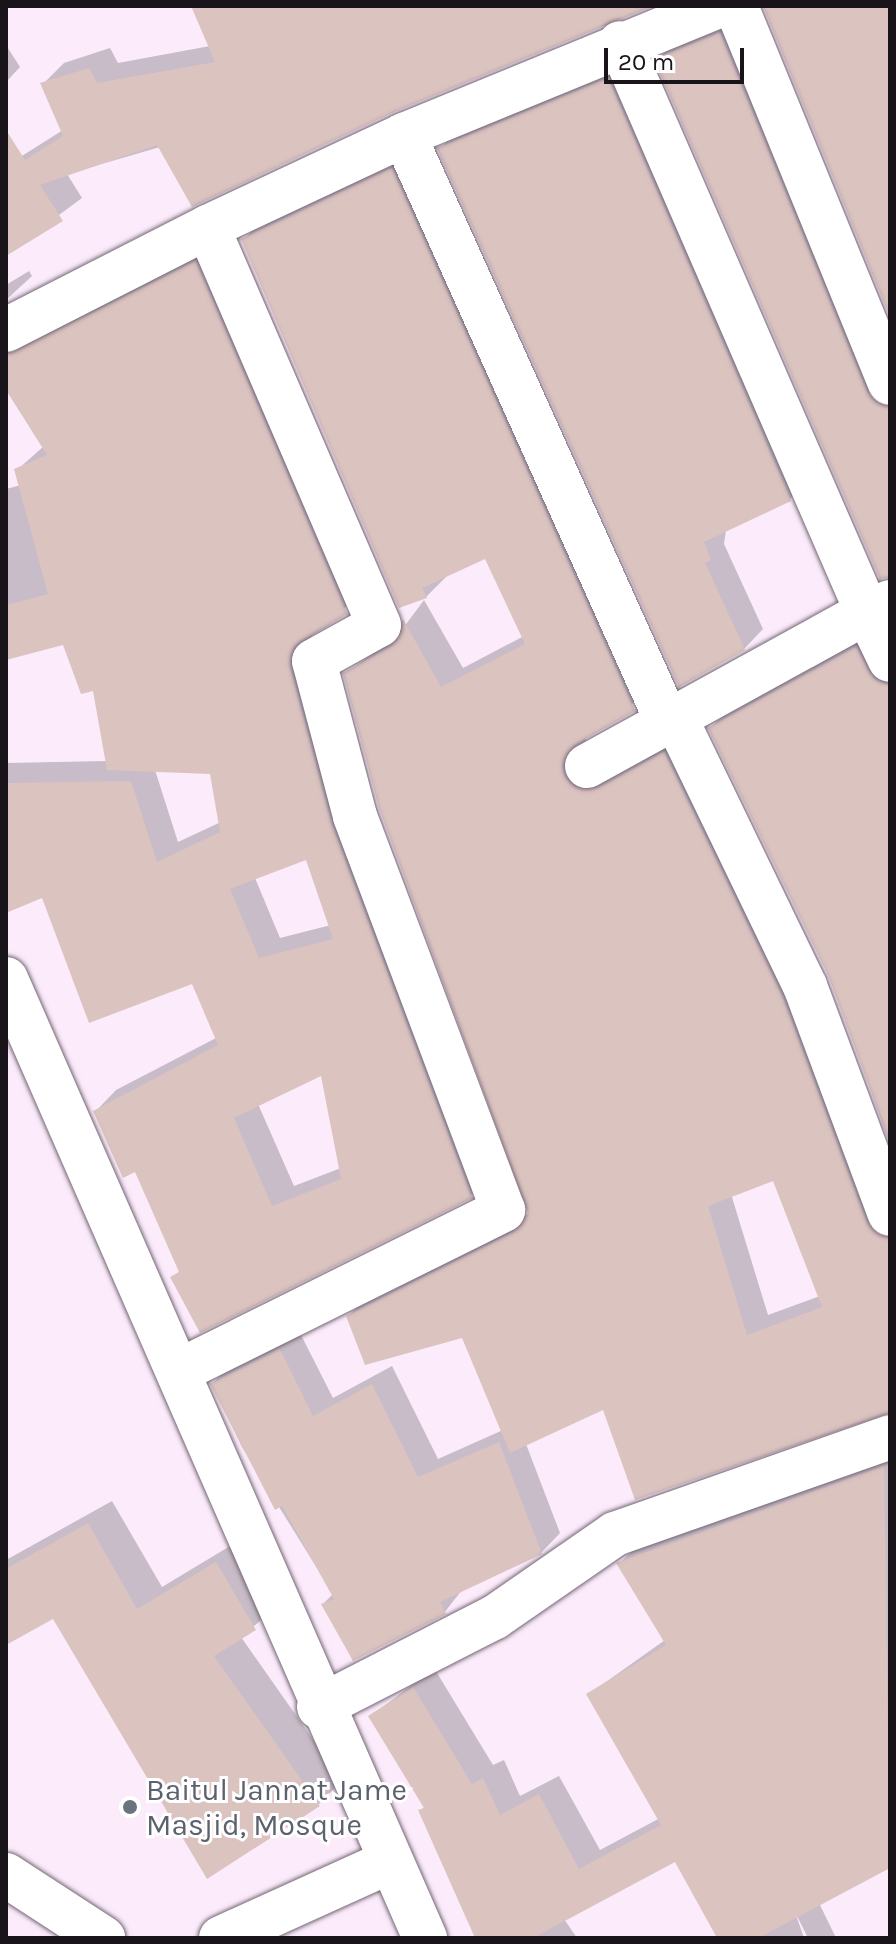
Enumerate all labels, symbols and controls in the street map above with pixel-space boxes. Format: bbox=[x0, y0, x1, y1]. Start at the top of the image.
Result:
scale bar bbox=[608, 32, 748, 82]
text: 20 m bbox=[618, 48, 674, 76]
place label: Baitul Jannat Jame Masjid, Mosque bbox=[146, 1772, 407, 1842]
marker: Baitul Jannat Jame Masjid, Mosque bbox=[121, 1798, 139, 1816]

